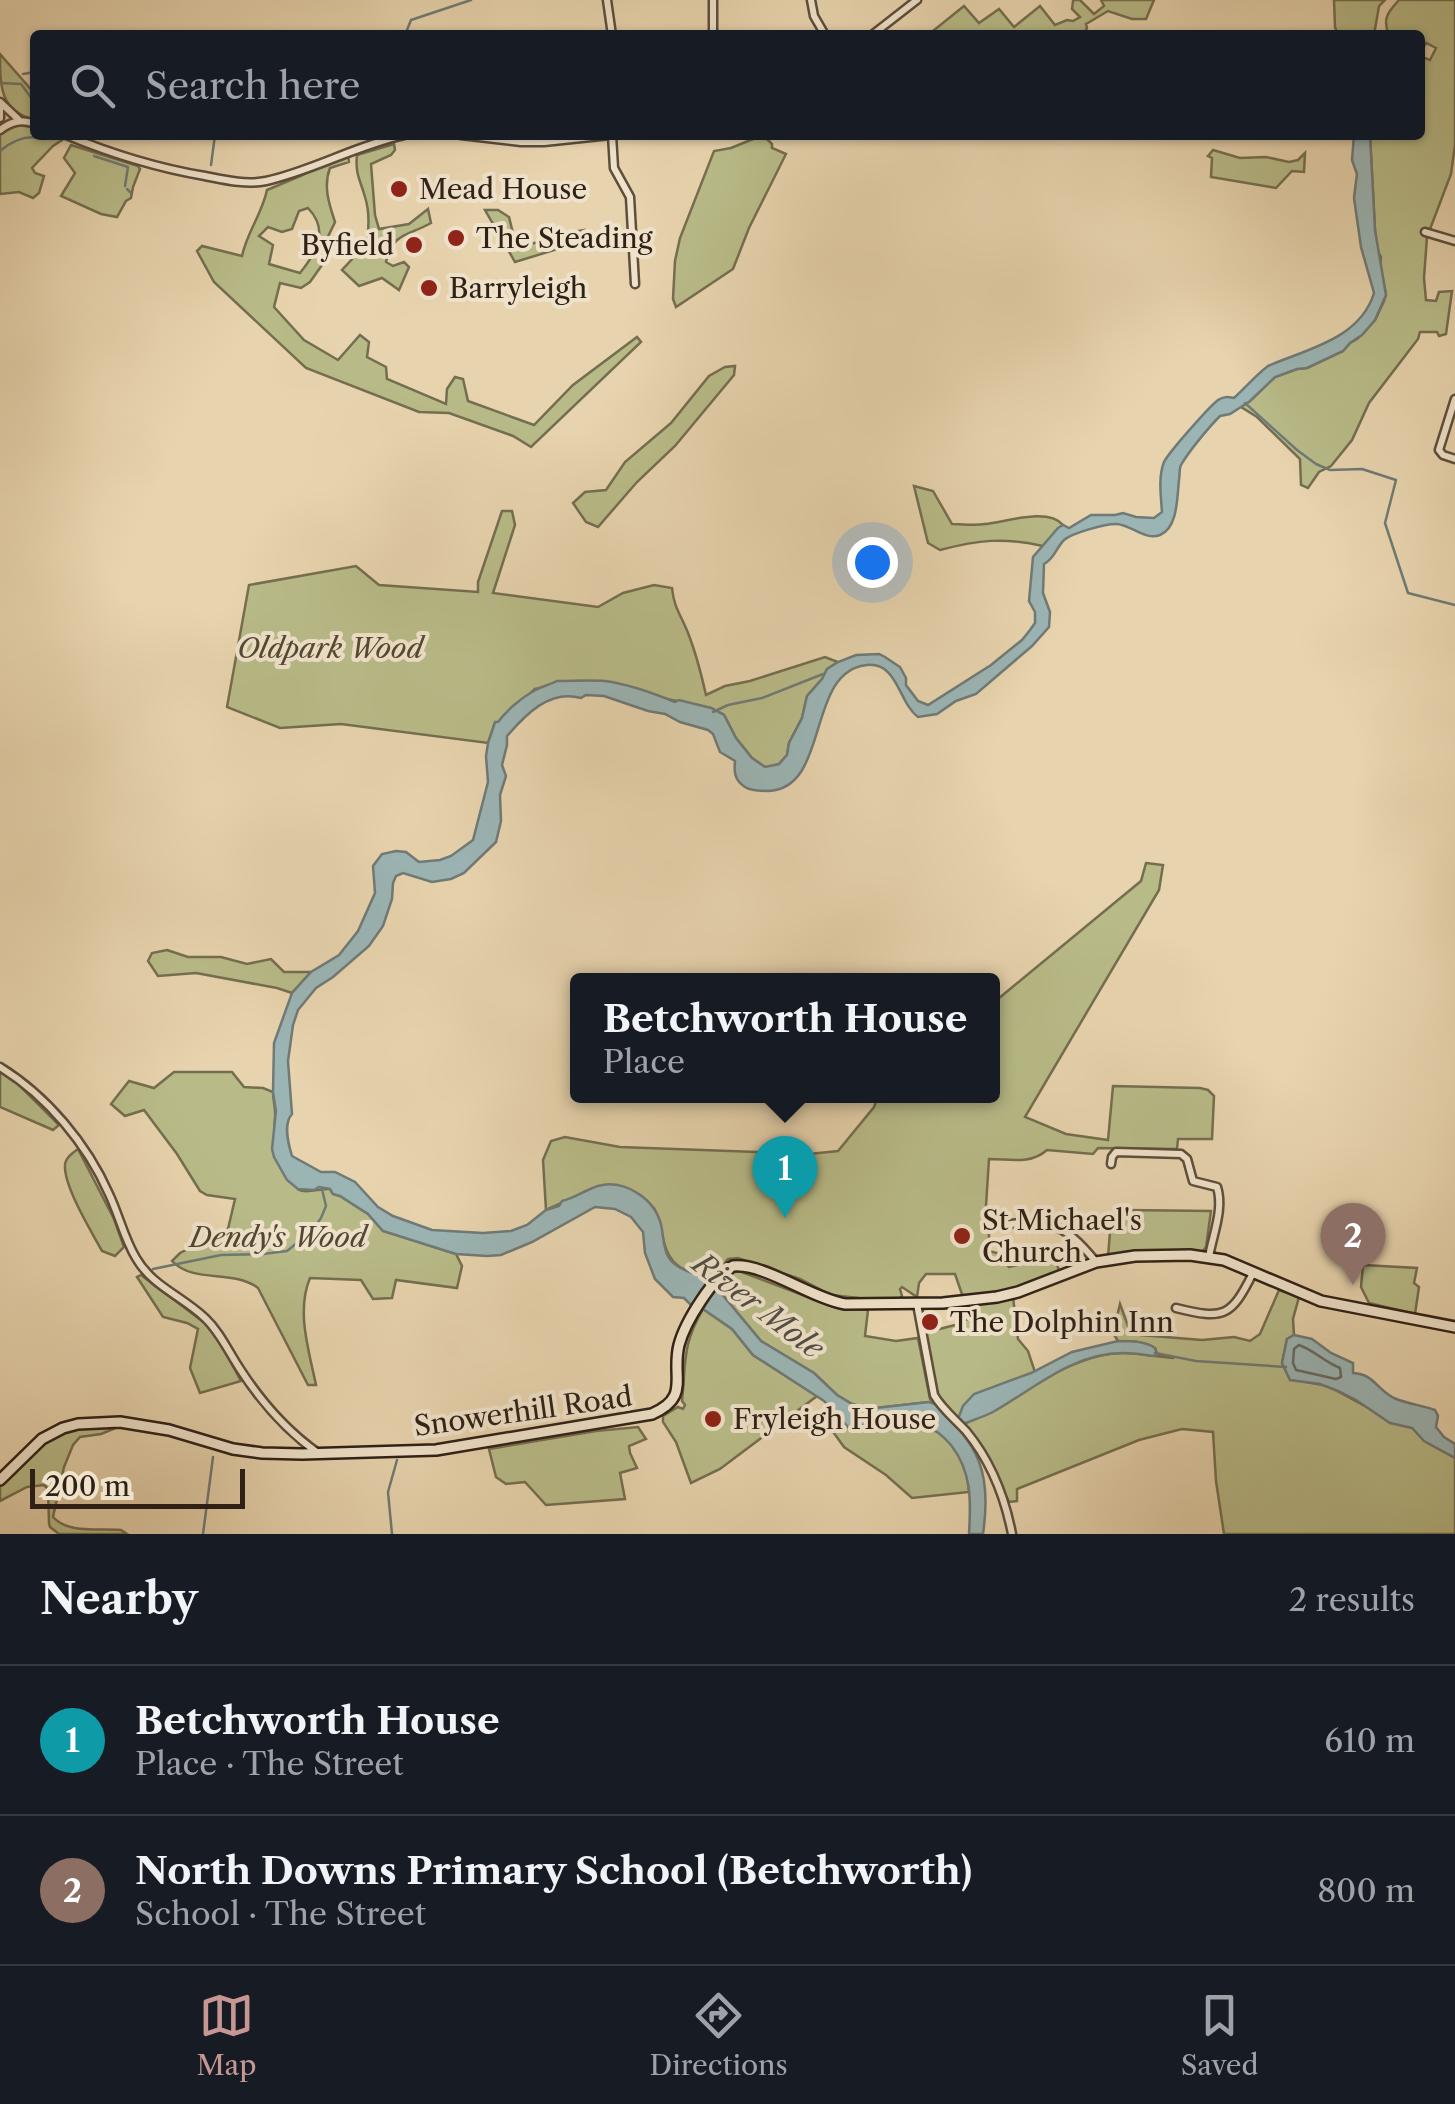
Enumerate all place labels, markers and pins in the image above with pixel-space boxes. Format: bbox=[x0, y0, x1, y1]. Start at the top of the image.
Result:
place label: Mead House bbox=[419, 172, 587, 206]
marker: Mead House bbox=[388, 178, 410, 200]
place label: The Steading bbox=[476, 221, 653, 255]
marker: The Steading bbox=[445, 227, 467, 249]
place label: Byfield bbox=[300, 228, 394, 262]
marker: Byfield bbox=[403, 234, 425, 256]
place label: Barryleigh bbox=[449, 271, 587, 305]
marker: Barryleigh bbox=[418, 277, 440, 299]
pin: 1 bbox=[752, 1136, 818, 1218]
pin: 2 bbox=[1320, 1202, 1386, 1285]
place label: St Michael's Church bbox=[982, 1203, 1142, 1269]
marker: St Michael's Church bbox=[951, 1225, 973, 1247]
place label: The Dolphin Inn bbox=[950, 1305, 1174, 1339]
marker: The Dolphin Inn bbox=[919, 1311, 941, 1333]
place label: Fryleigh House bbox=[733, 1402, 936, 1436]
marker: Fryleigh House bbox=[702, 1408, 724, 1430]

